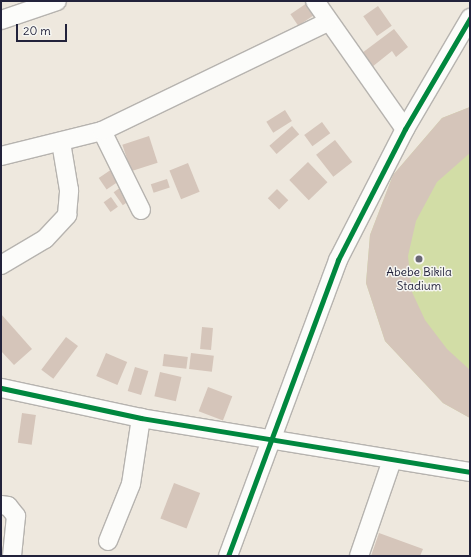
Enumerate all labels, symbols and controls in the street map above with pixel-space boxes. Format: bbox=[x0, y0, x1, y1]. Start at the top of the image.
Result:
scale bar bbox=[18, 16, 69, 42]
text: 20 m bbox=[23, 23, 51, 38]
marker: Abebe Bikila Stadium bbox=[414, 254, 424, 264]
place label: Abebe Bikila Stadium bbox=[386, 265, 452, 293]

